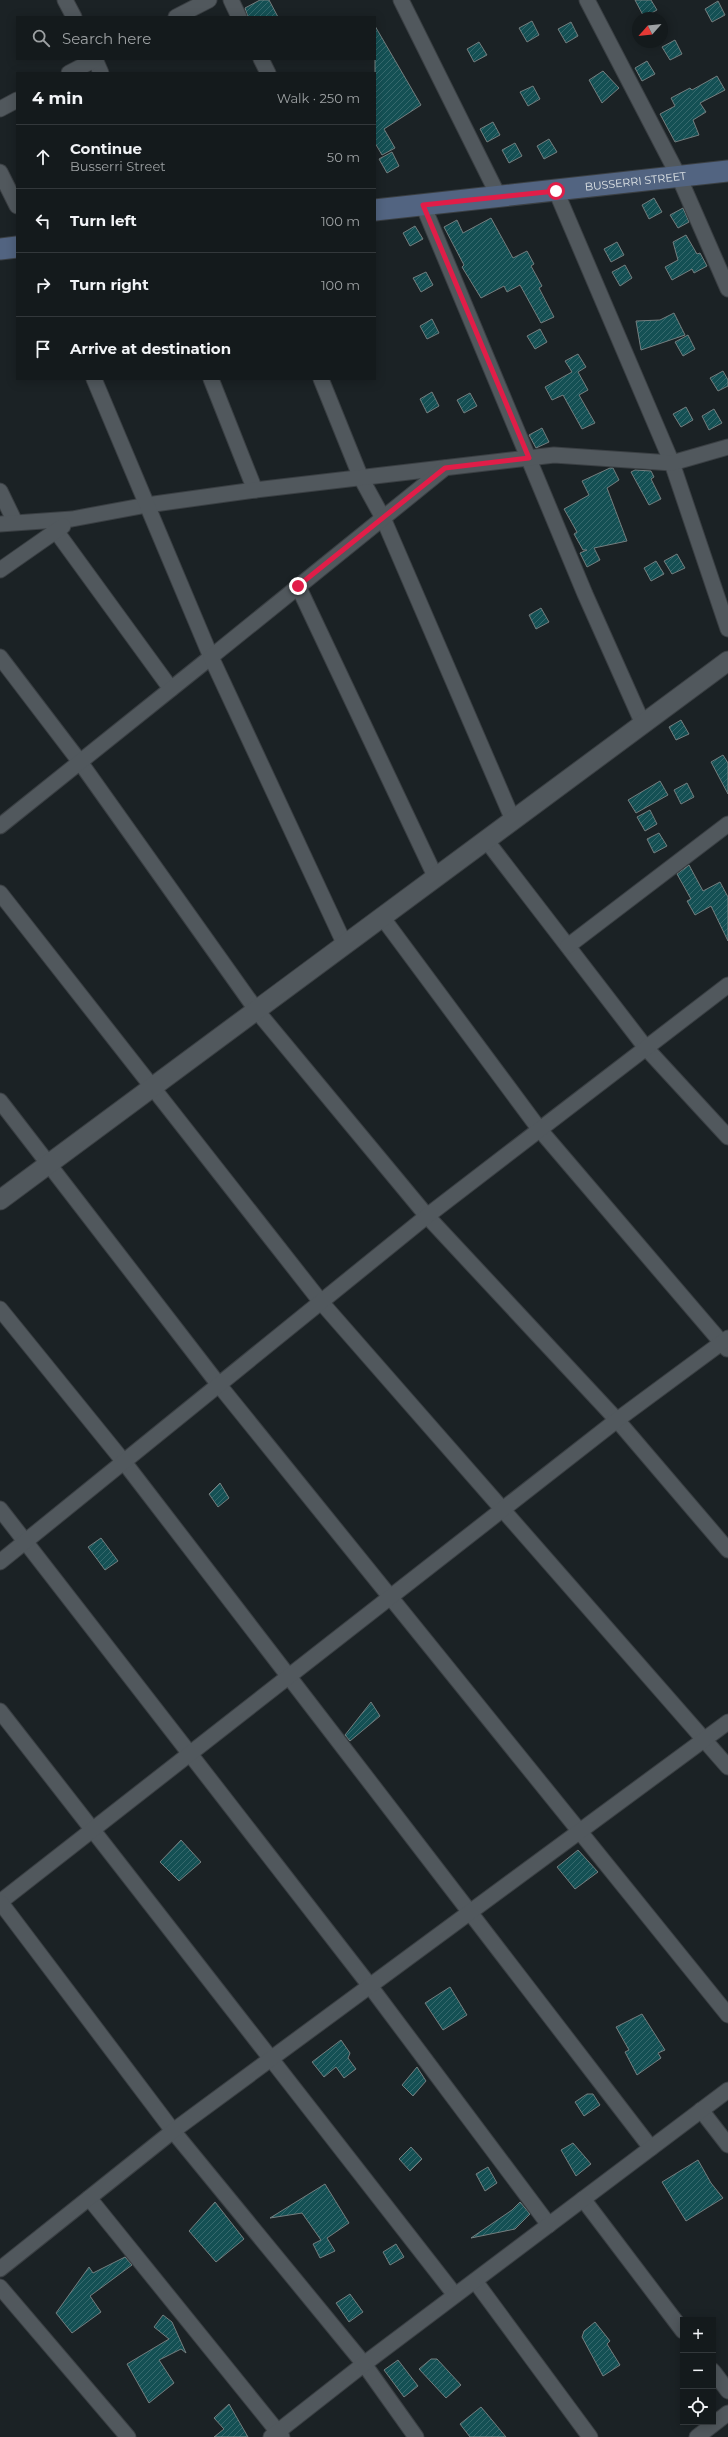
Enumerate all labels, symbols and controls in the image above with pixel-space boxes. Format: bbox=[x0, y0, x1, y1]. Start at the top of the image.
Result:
north arrow bbox=[632, 12, 668, 48]
search box bbox=[16, 16, 376, 60]
icon: search bbox=[30, 27, 52, 49]
text: Search here bbox=[62, 29, 151, 48]
text: 4 min bbox=[32, 88, 83, 108]
text: Walk · 250 m bbox=[277, 90, 360, 106]
text: Continue bbox=[70, 139, 142, 158]
icon: ahead bbox=[32, 146, 54, 168]
text: 50 m bbox=[327, 149, 360, 165]
text: Busserri Street bbox=[70, 158, 166, 174]
street label: BUSSERRI STREET bbox=[584, 169, 688, 194]
route start bbox=[547, 182, 565, 200]
icon: left bbox=[32, 210, 54, 232]
text: Turn left bbox=[70, 211, 137, 230]
text: 100 m bbox=[321, 213, 360, 229]
icon: right bbox=[32, 274, 54, 296]
text: Turn right bbox=[70, 275, 149, 294]
text: 100 m bbox=[321, 277, 360, 293]
icon: arrive bbox=[32, 338, 54, 360]
text: Arrive at destination bbox=[70, 339, 231, 358]
route end bbox=[289, 577, 307, 595]
map controls bbox=[680, 2317, 716, 2425]
button: + bbox=[680, 2317, 716, 2353]
button: − bbox=[680, 2353, 716, 2389]
button: locate bbox=[680, 2389, 716, 2425]

